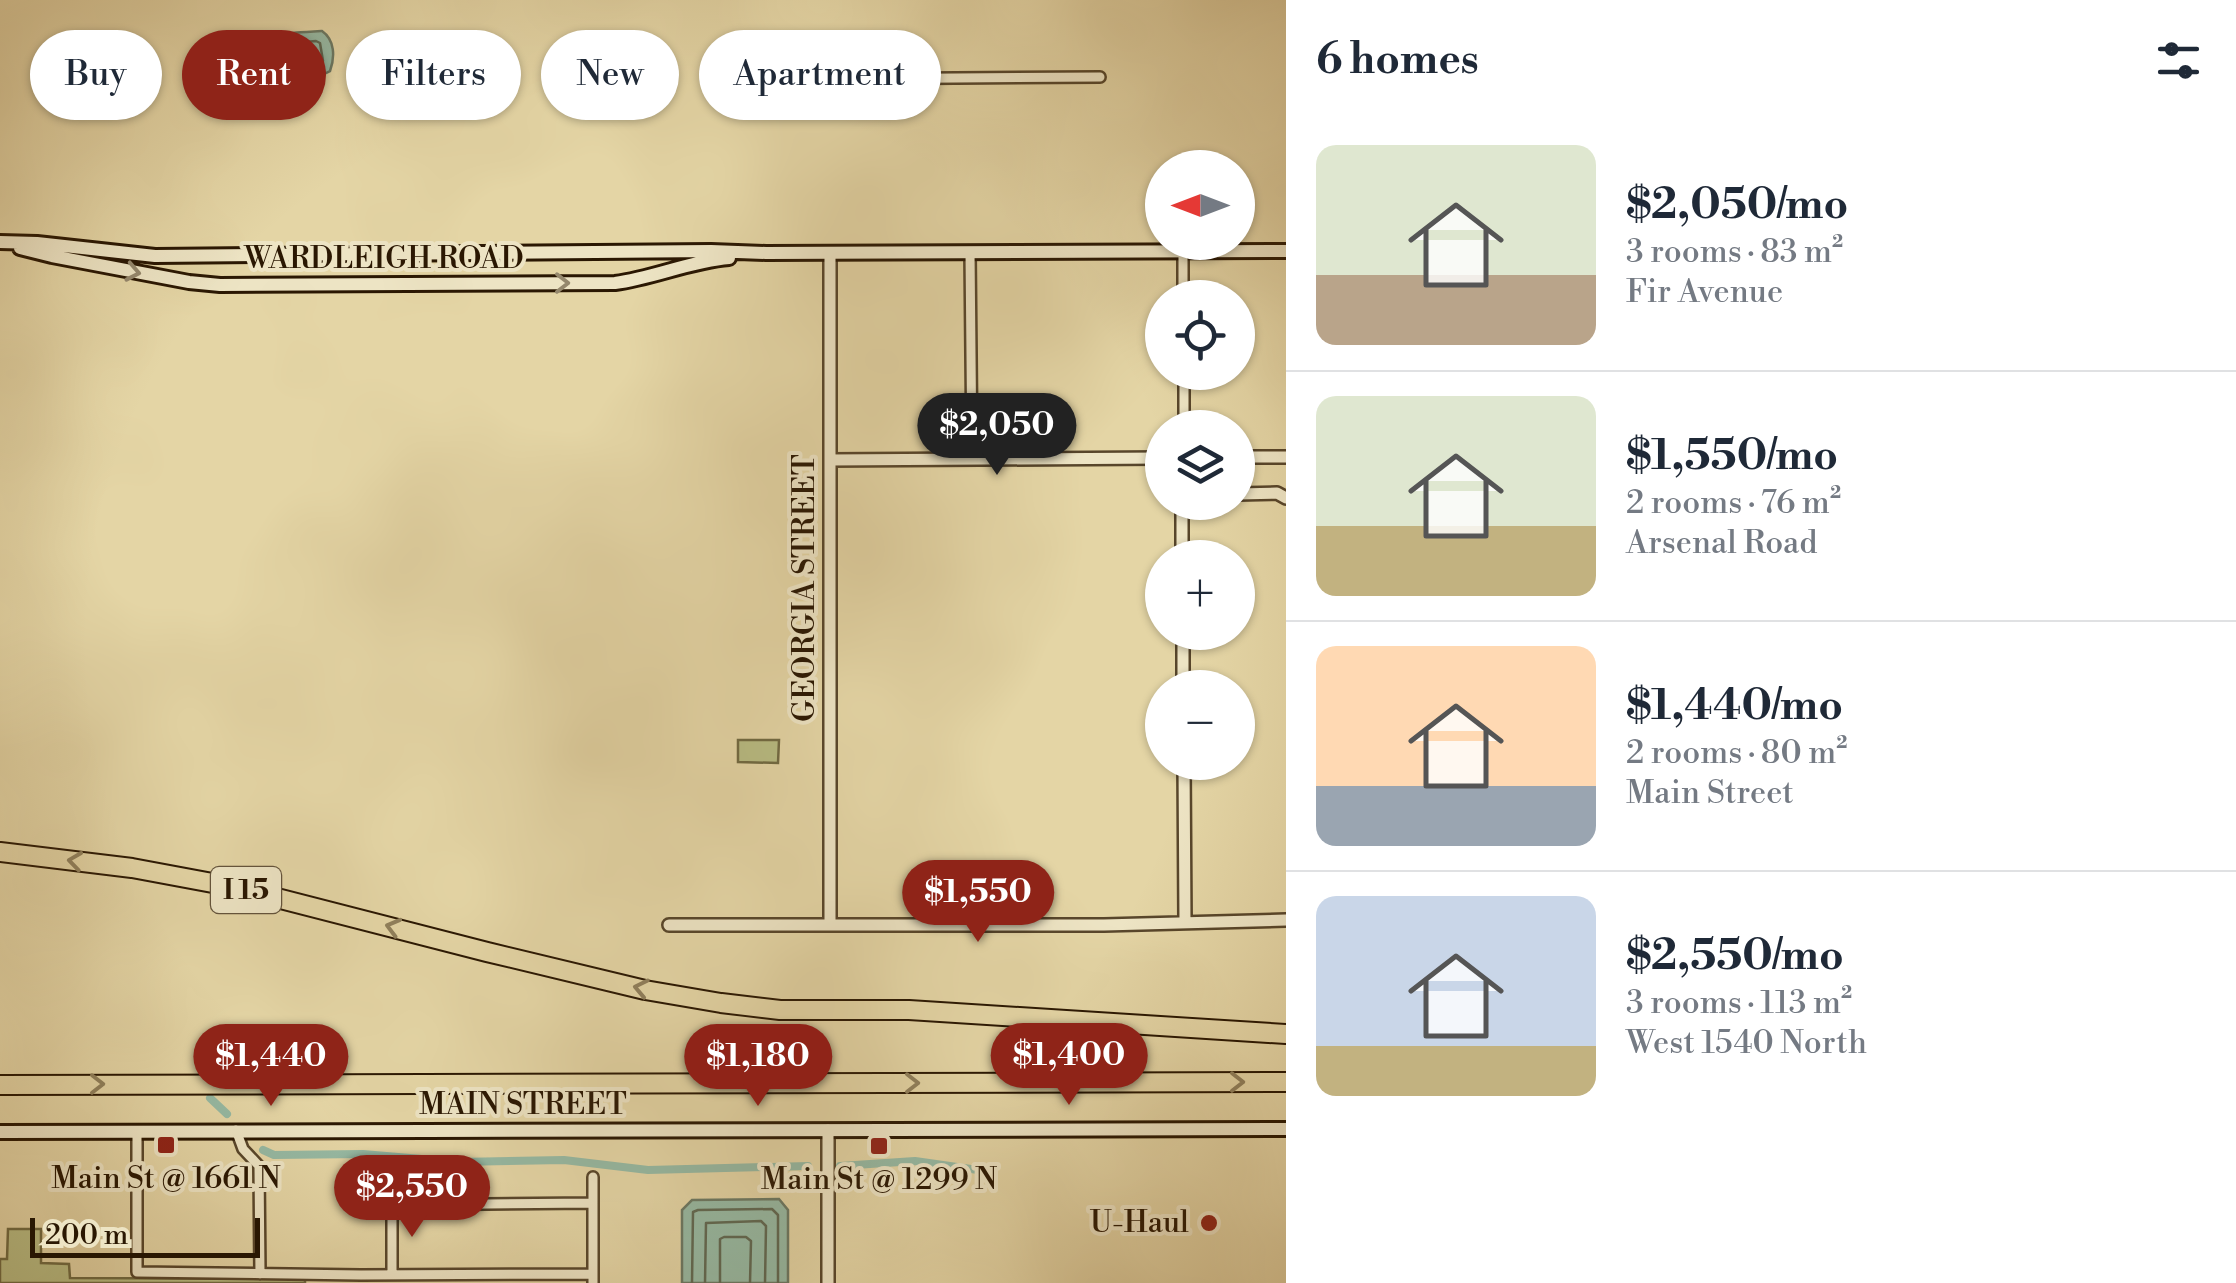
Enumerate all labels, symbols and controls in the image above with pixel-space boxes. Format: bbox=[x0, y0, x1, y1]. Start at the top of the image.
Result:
chip: Buy bbox=[30, 30, 162, 120]
chip: Rent bbox=[182, 30, 326, 120]
chip: Filters bbox=[346, 30, 521, 120]
chip: New bbox=[541, 30, 679, 120]
chip: Apartment bbox=[699, 30, 941, 120]
icon: filters bbox=[2151, 33, 2206, 88]
text: 6 homes bbox=[1316, 34, 1479, 87]
north arrow bbox=[1145, 150, 1255, 260]
map controls bbox=[1145, 150, 1255, 780]
text: $2,050/mo bbox=[1626, 179, 1848, 232]
icon: home bbox=[1396, 185, 1516, 305]
text: 3 rooms · 83 m² bbox=[1626, 232, 1843, 272]
street label: WARDLEIGH ROAD bbox=[243, 240, 524, 278]
one-way arrow bbox=[125, 261, 141, 282]
one-way arrow bbox=[556, 272, 571, 294]
text: Fir Avenue bbox=[1626, 272, 1783, 312]
button: locate bbox=[1145, 280, 1255, 390]
pin: $2,050 bbox=[916, 393, 1078, 478]
text: $2,050 bbox=[939, 405, 1055, 445]
button: layers bbox=[1145, 410, 1255, 520]
text: $1,550/mo bbox=[1626, 430, 1838, 483]
icon: home bbox=[1396, 436, 1516, 556]
street label: GEORGIA STREET bbox=[786, 454, 824, 722]
text: 2 rooms · 76 m² bbox=[1626, 483, 1841, 523]
text: Arsenal Road bbox=[1626, 523, 1818, 563]
button: + bbox=[1145, 540, 1255, 650]
button: − bbox=[1145, 670, 1255, 780]
text: $1,440/mo bbox=[1626, 680, 1843, 733]
icon: home bbox=[1396, 686, 1516, 806]
text: 2 rooms · 80 m² bbox=[1626, 733, 1847, 773]
text: Main Street bbox=[1626, 773, 1794, 813]
one-way arrow bbox=[66, 851, 83, 872]
pin: $1,550 bbox=[897, 860, 1059, 945]
road number: I 15 bbox=[211, 867, 281, 913]
text: $1,550 bbox=[924, 872, 1032, 912]
one-way arrow bbox=[385, 917, 402, 938]
text: $2,550/mo bbox=[1626, 930, 1844, 983]
icon: home bbox=[1396, 936, 1516, 1056]
one-way arrow bbox=[633, 979, 650, 1000]
text: 3 rooms · 113 m² bbox=[1626, 983, 1852, 1023]
pin: $1,400 bbox=[988, 1023, 1150, 1108]
text: West 1540 North bbox=[1626, 1023, 1867, 1063]
pin: $1,440 bbox=[190, 1024, 352, 1109]
pin: $1,180 bbox=[677, 1024, 839, 1109]
text: $1,400 bbox=[1013, 1035, 1125, 1075]
text: $1,440 bbox=[215, 1036, 327, 1076]
text: $1,180 bbox=[706, 1036, 810, 1076]
one-way arrow bbox=[1230, 1071, 1246, 1093]
one-way arrow bbox=[906, 1072, 921, 1094]
one-way arrow bbox=[90, 1073, 106, 1095]
street label: MAIN STREET bbox=[419, 1086, 627, 1124]
marker: Main St @ 1661 N bbox=[155, 1134, 177, 1156]
marker: Main St @ 1299 N bbox=[868, 1135, 890, 1157]
pin: $2,550 bbox=[331, 1155, 493, 1240]
place label: Main St @ 1661 N bbox=[51, 1160, 281, 1198]
place label: Main St @ 1299 N bbox=[761, 1161, 997, 1199]
text: $2,550 bbox=[356, 1167, 468, 1207]
place label: U-Haul bbox=[1090, 1204, 1189, 1242]
marker: U-Haul bbox=[1198, 1212, 1220, 1234]
scale bar bbox=[30, 1213, 260, 1258]
text: 200 m bbox=[45, 1218, 128, 1253]

